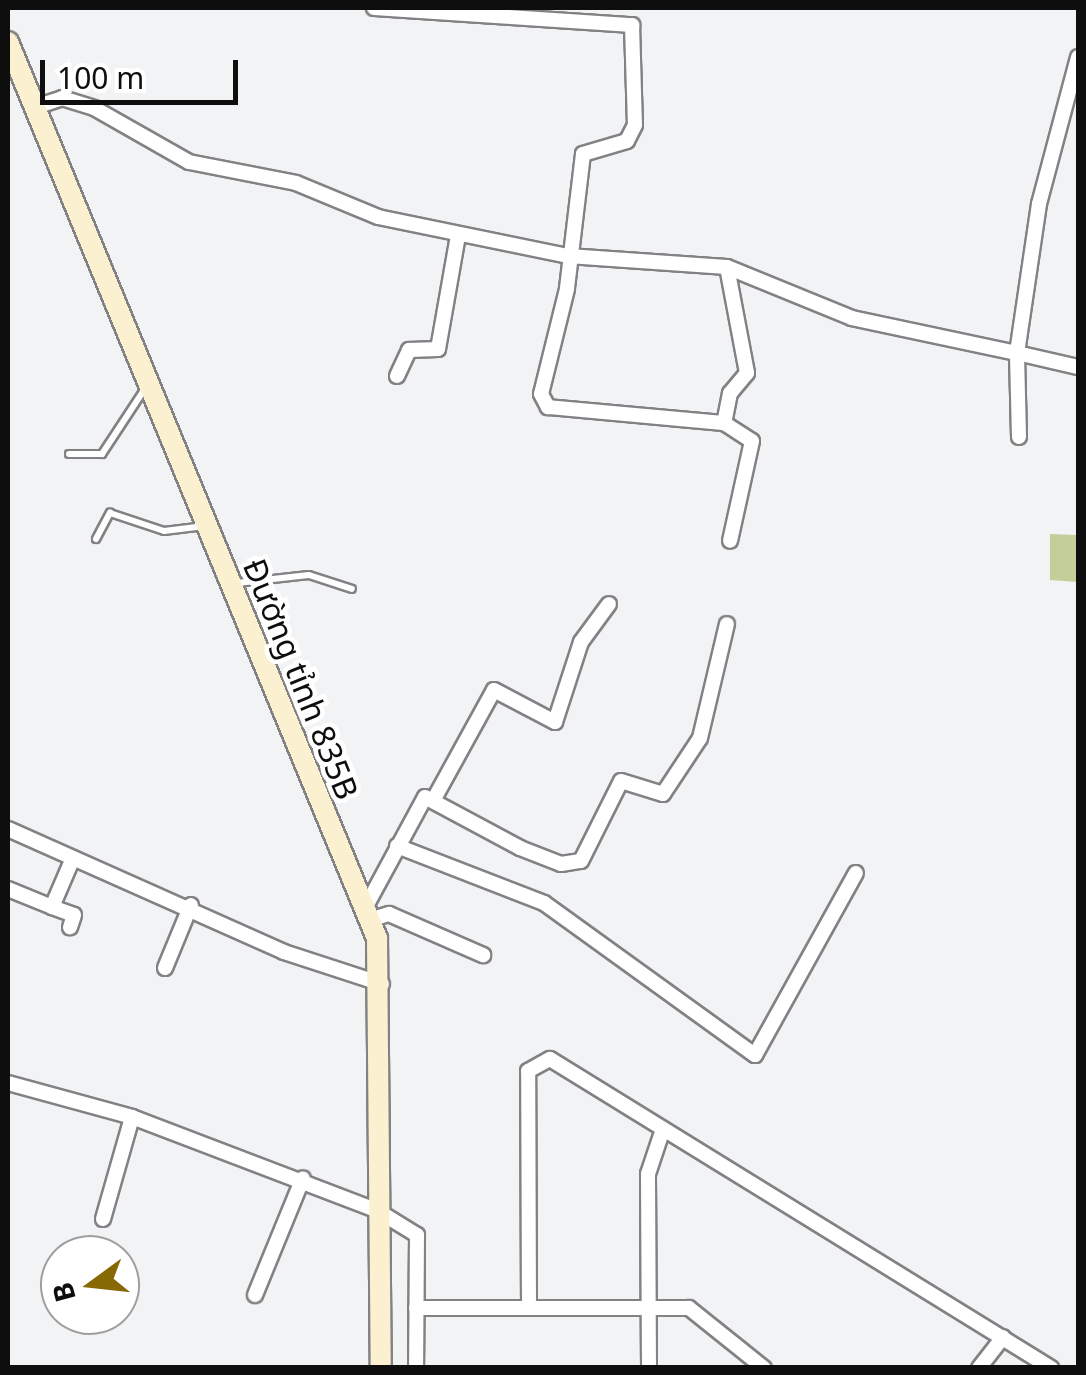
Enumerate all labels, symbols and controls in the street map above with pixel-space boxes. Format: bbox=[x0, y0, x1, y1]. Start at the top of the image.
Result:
scale bar bbox=[45, 40, 242, 102]
text: 100 m bbox=[57, 57, 144, 98]
street label: Đường tỉnh 835B bbox=[235, 553, 367, 805]
north arrow bbox=[40, 1235, 140, 1335]
text: B bbox=[42, 1278, 84, 1306]

